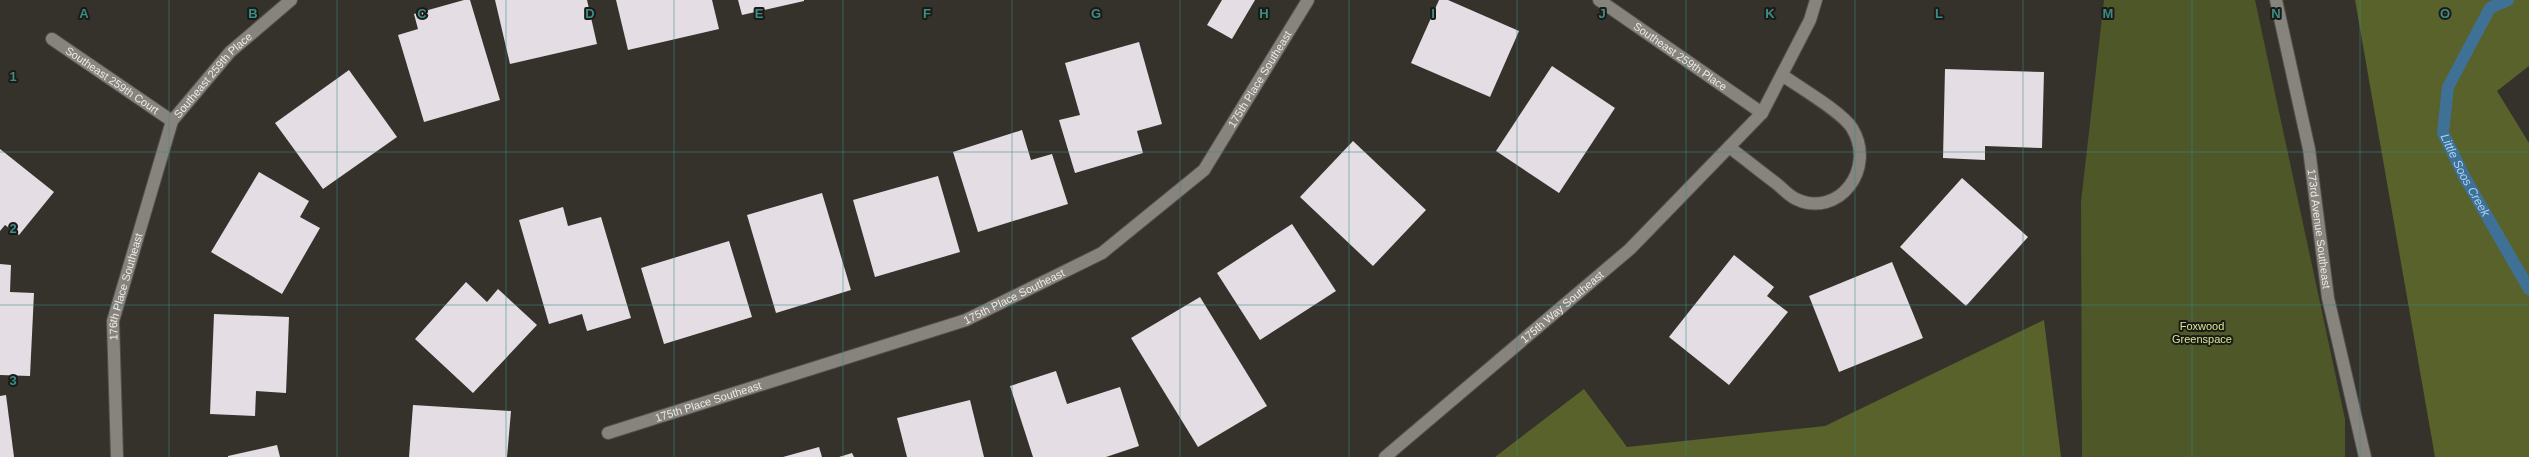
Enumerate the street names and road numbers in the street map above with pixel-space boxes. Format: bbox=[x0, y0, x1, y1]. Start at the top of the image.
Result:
street label: Southeast 259th Place bbox=[1631, 20, 1729, 93]
street label: 175th Place Southeast bbox=[1226, 29, 1294, 130]
street label: Southeast 259th Place bbox=[171, 30, 254, 120]
street label: Southeast 259th Court bbox=[63, 44, 161, 116]
street label: 173rd Avenue Southeast bbox=[2306, 168, 2333, 289]
street label: 176th Place Southeast bbox=[107, 232, 145, 341]
street label: 175th Place Southeast bbox=[962, 266, 1066, 326]
street label: 175th Way Southeast bbox=[1518, 268, 1606, 345]
street label: 175th Place Southeast bbox=[653, 379, 763, 424]

